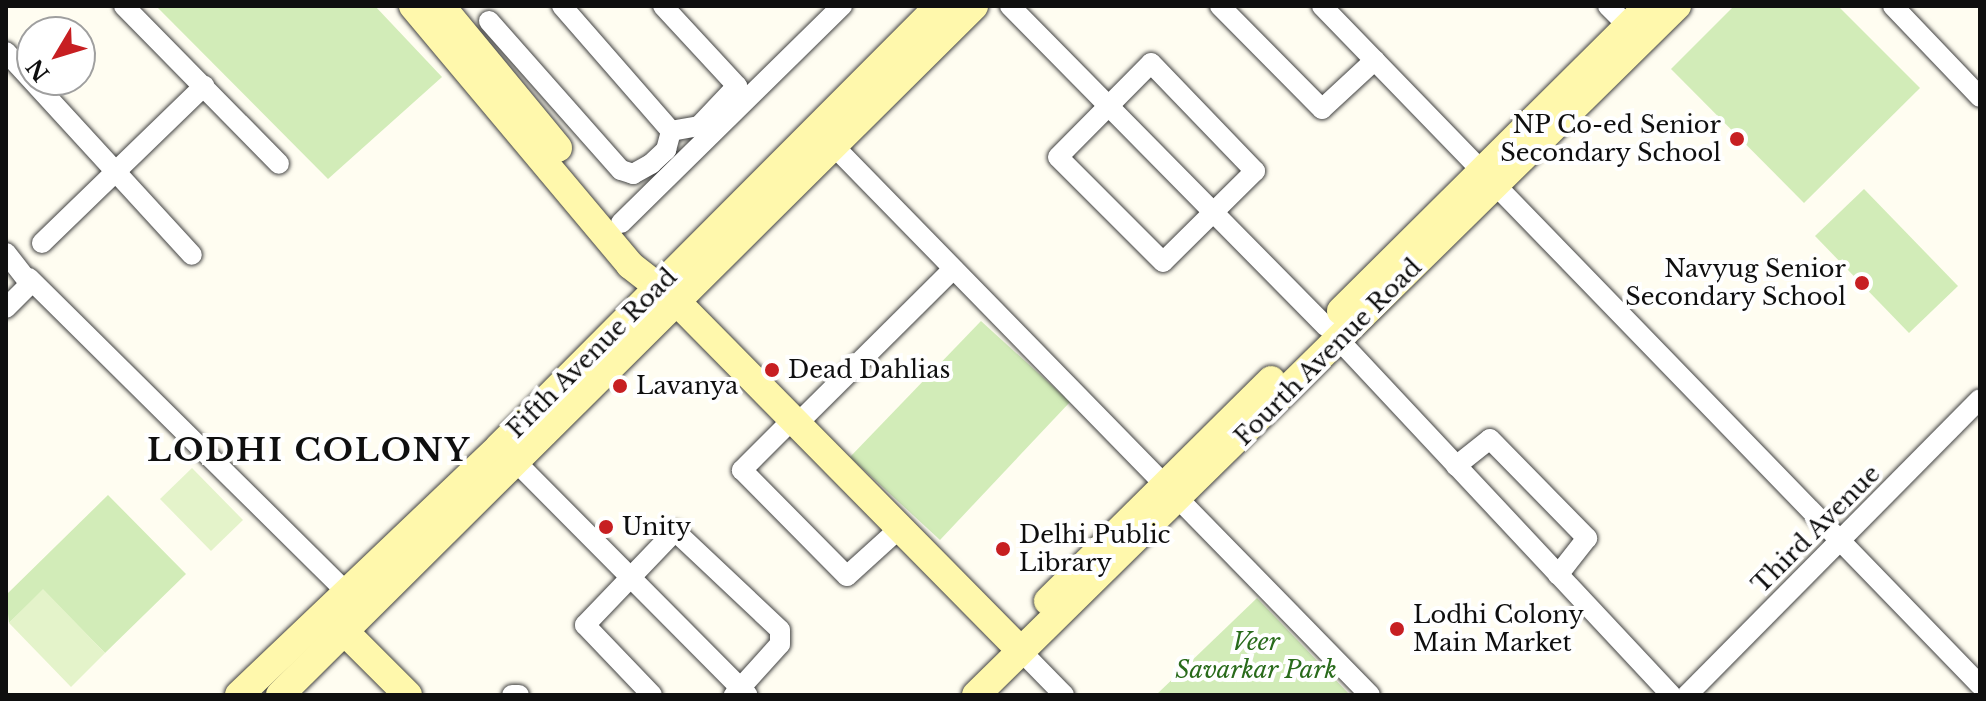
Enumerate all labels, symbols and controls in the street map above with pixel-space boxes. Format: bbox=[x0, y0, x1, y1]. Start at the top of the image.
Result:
north arrow bbox=[16, 16, 96, 96]
text: N bbox=[21, 53, 55, 86]
place label: NP Co-ed Senior Secondary School bbox=[1499, 111, 1721, 167]
marker: NP Co-ed Senior Secondary School bbox=[1728, 130, 1746, 148]
street label: Fourth Avenue Road bbox=[1228, 252, 1428, 452]
place label: Navyug Senior Secondary School bbox=[1624, 255, 1846, 311]
street label: Fifth Avenue Road bbox=[501, 262, 683, 444]
marker: Navyug Senior Secondary School bbox=[1853, 274, 1871, 292]
place label: Dead Dahlias bbox=[788, 356, 950, 384]
marker: Dead Dahlias bbox=[763, 361, 781, 379]
place label: Lavanya bbox=[636, 372, 738, 400]
marker: Lavanya bbox=[611, 377, 629, 395]
district label: LODHI COLONY bbox=[147, 431, 471, 469]
street label: Third Avenue bbox=[1746, 459, 1886, 599]
place label: Unity bbox=[622, 513, 691, 541]
marker: Unity bbox=[597, 518, 615, 536]
place label: Delhi Public Library bbox=[1019, 521, 1170, 577]
marker: Delhi Public Library bbox=[994, 540, 1012, 558]
place label: Lodhi Colony Main Market bbox=[1413, 601, 1584, 657]
marker: Lodhi Colony Main Market bbox=[1388, 620, 1406, 638]
park label: Veer Savarkar Park bbox=[1175, 628, 1337, 684]

